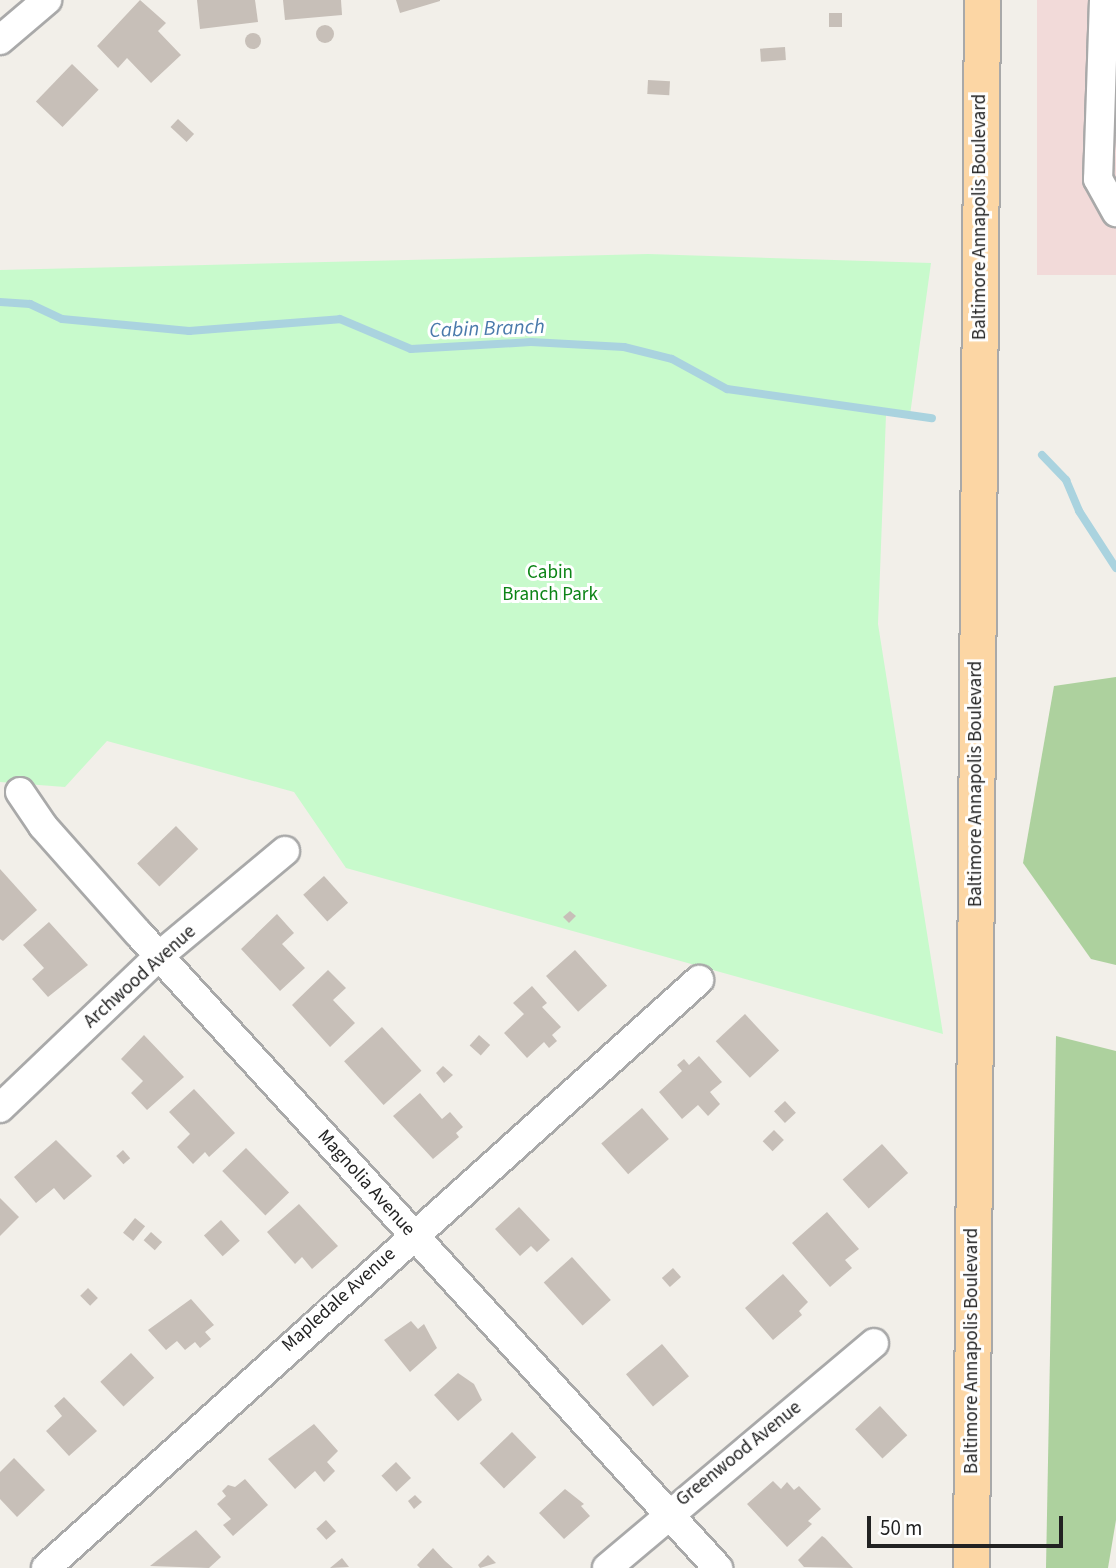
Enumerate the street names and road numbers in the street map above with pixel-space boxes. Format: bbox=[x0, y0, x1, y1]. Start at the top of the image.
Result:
street label: Baltimore Annapolis Boulevard bbox=[969, 94, 991, 340]
street label: Baltimore Annapolis Boulevard bbox=[965, 661, 987, 907]
street label: Archwood Avenue bbox=[79, 921, 201, 1033]
street label: Magnolia Avenue bbox=[312, 1125, 420, 1241]
street label: Baltimore Annapolis Boulevard bbox=[961, 1228, 983, 1474]
street label: Mapledale Avenue bbox=[278, 1243, 400, 1357]
street label: Greenwood Avenue bbox=[672, 1397, 806, 1511]

